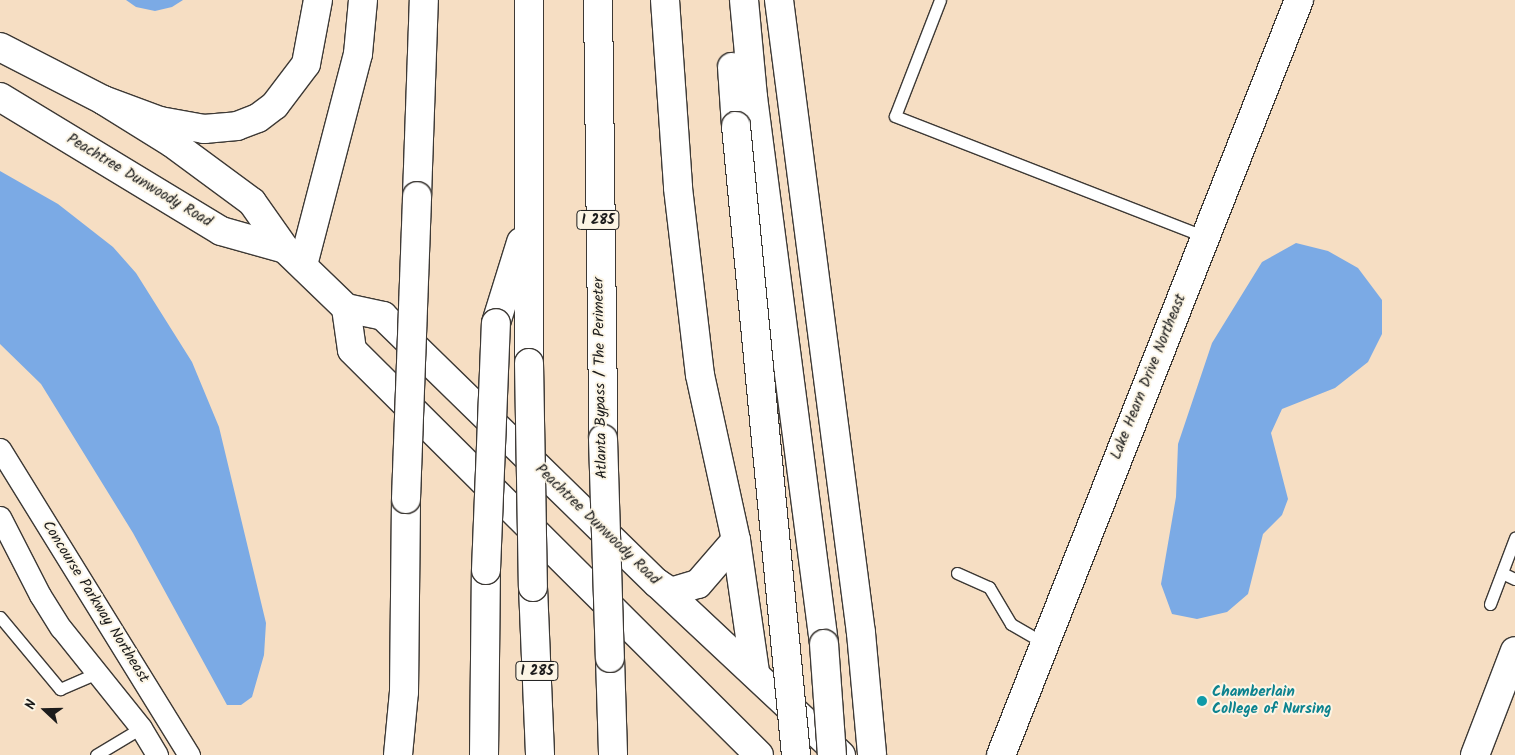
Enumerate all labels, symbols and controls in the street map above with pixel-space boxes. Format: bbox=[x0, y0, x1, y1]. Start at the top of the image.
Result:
street label: Peachtree Dunwoody Road bbox=[63, 131, 215, 231]
road number: I 285 bbox=[576, 208, 620, 232]
street label: Atlanta Bypass / The Perimeter bbox=[590, 277, 612, 479]
street label: Lake Hearn Drive Northeast bbox=[1108, 292, 1190, 462]
street label: Peachtree Dunwoody Road bbox=[531, 461, 663, 589]
street label: Concourse Parkway Northeast bbox=[38, 518, 152, 686]
road number: I 285 bbox=[514, 659, 560, 682]
place label: Chamberlain College of Nursing bbox=[1212, 683, 1331, 718]
north arrow bbox=[20, 685, 70, 735]
marker: Chamberlain College of Nursing bbox=[1196, 695, 1208, 707]
text: N bbox=[19, 697, 43, 713]

